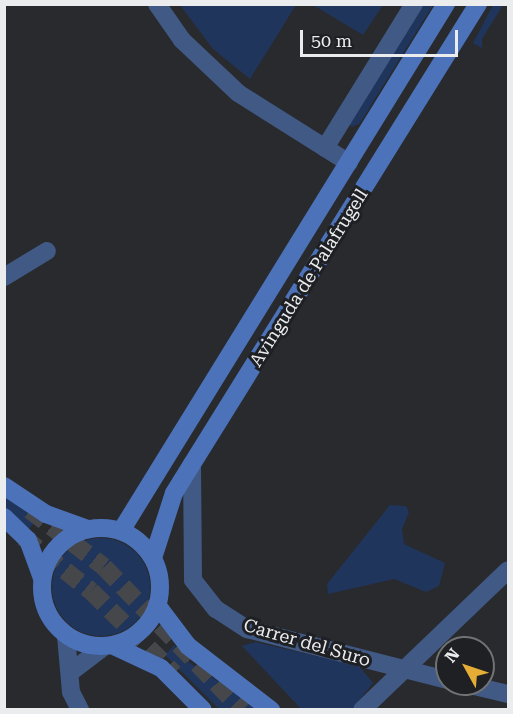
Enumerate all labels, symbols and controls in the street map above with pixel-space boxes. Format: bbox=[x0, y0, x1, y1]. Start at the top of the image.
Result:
scale bar bbox=[303, 18, 460, 56]
text: 50 m bbox=[311, 30, 352, 51]
street label: Avinguda de Palafrugell bbox=[245, 185, 373, 371]
street label: Carrer del Suro bbox=[241, 615, 373, 671]
north arrow bbox=[435, 636, 495, 696]
text: N bbox=[441, 645, 464, 666]

